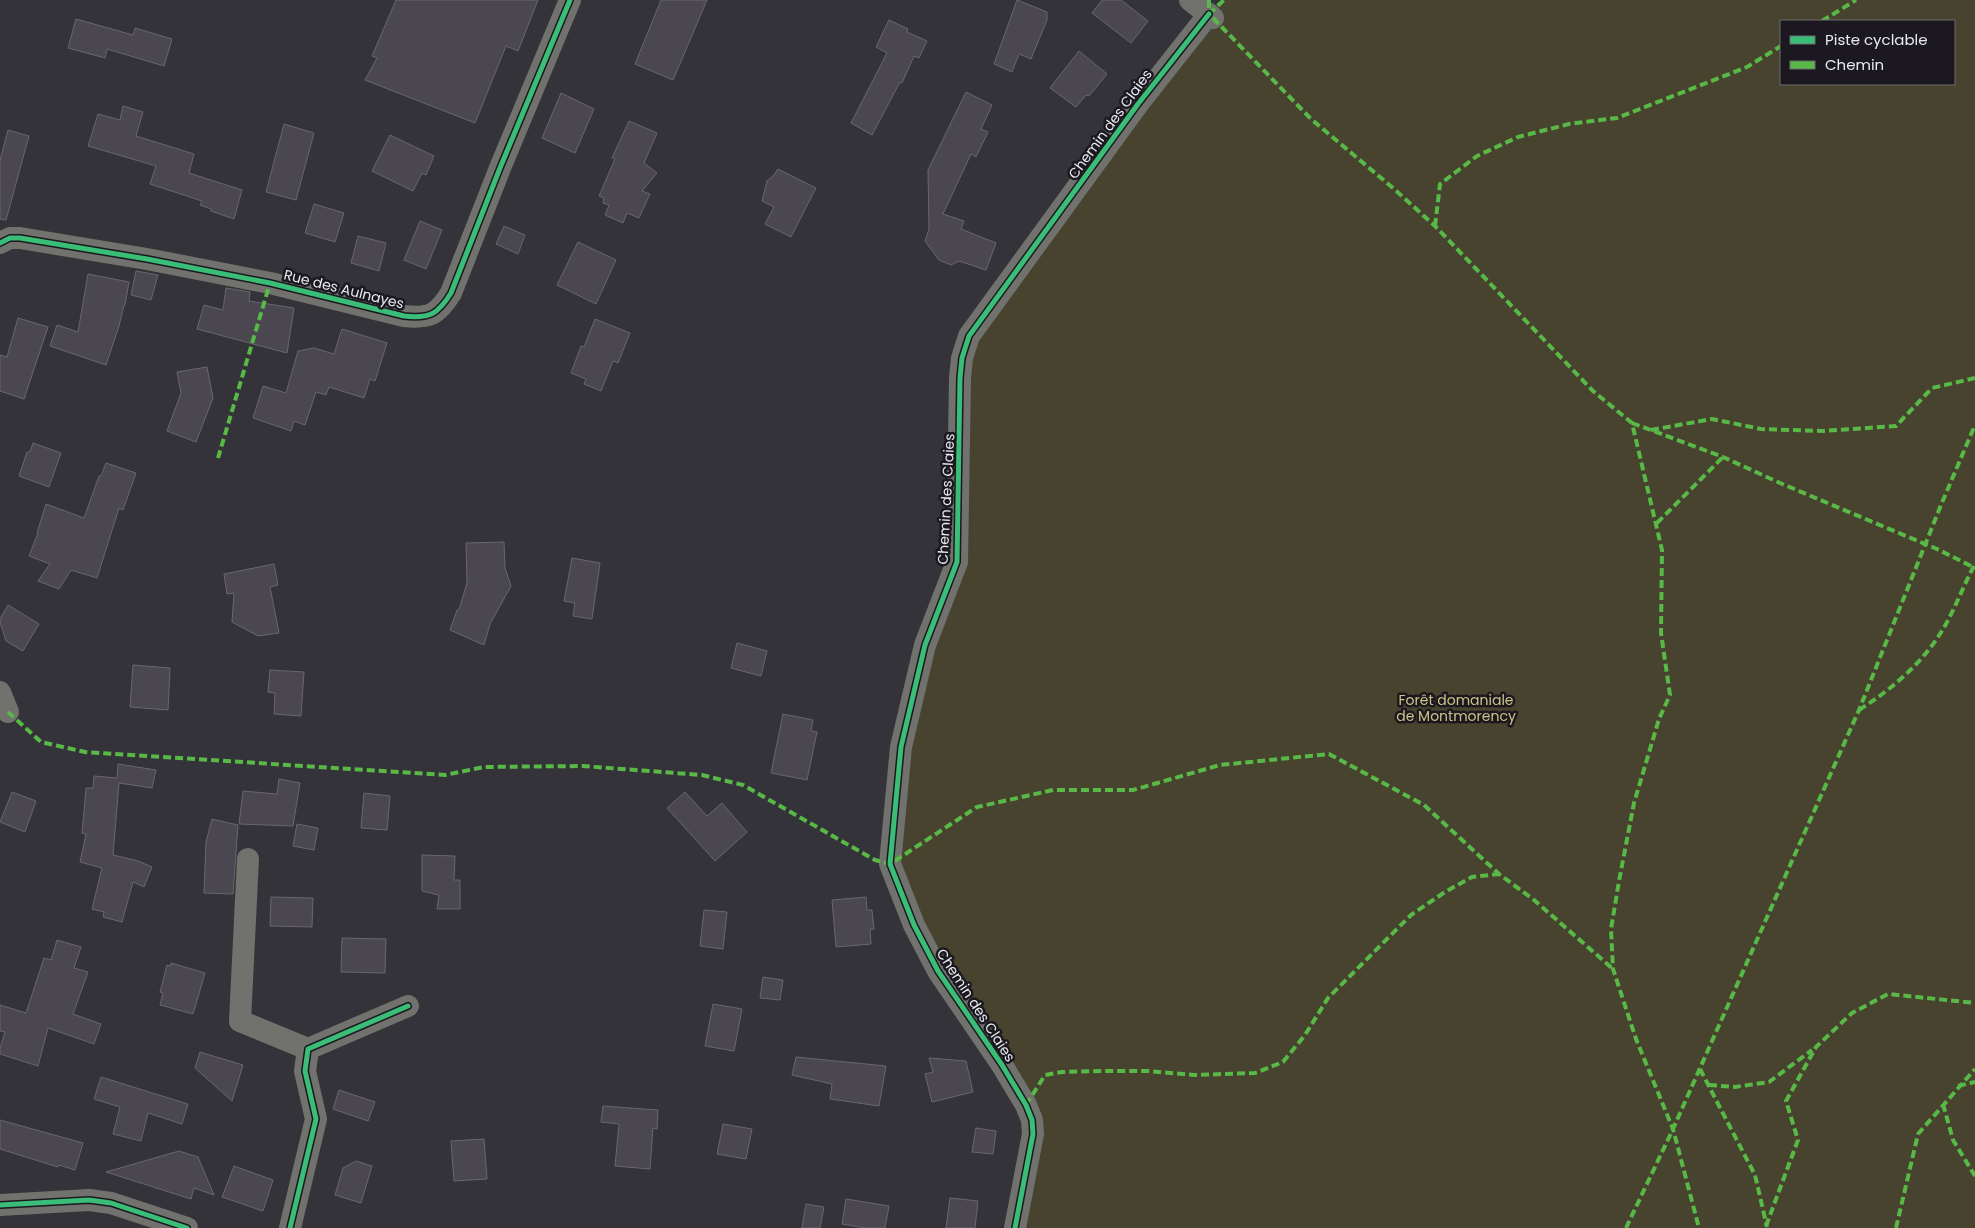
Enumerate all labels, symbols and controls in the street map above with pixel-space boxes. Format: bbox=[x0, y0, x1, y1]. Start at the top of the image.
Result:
legend bbox=[1780, 20, 1955, 85]
text: Piste cyclable bbox=[1825, 29, 1928, 50]
text: Chemin bbox=[1825, 54, 1884, 75]
street label: Chemin des Claies bbox=[1063, 65, 1157, 183]
street label: Rue des Aulnayes bbox=[282, 264, 406, 314]
street label: Chemin des Claies bbox=[933, 433, 959, 565]
park label: Forêt domaniale de Montmorency bbox=[1396, 690, 1516, 726]
street label: Chemin des Claies bbox=[932, 944, 1020, 1066]

